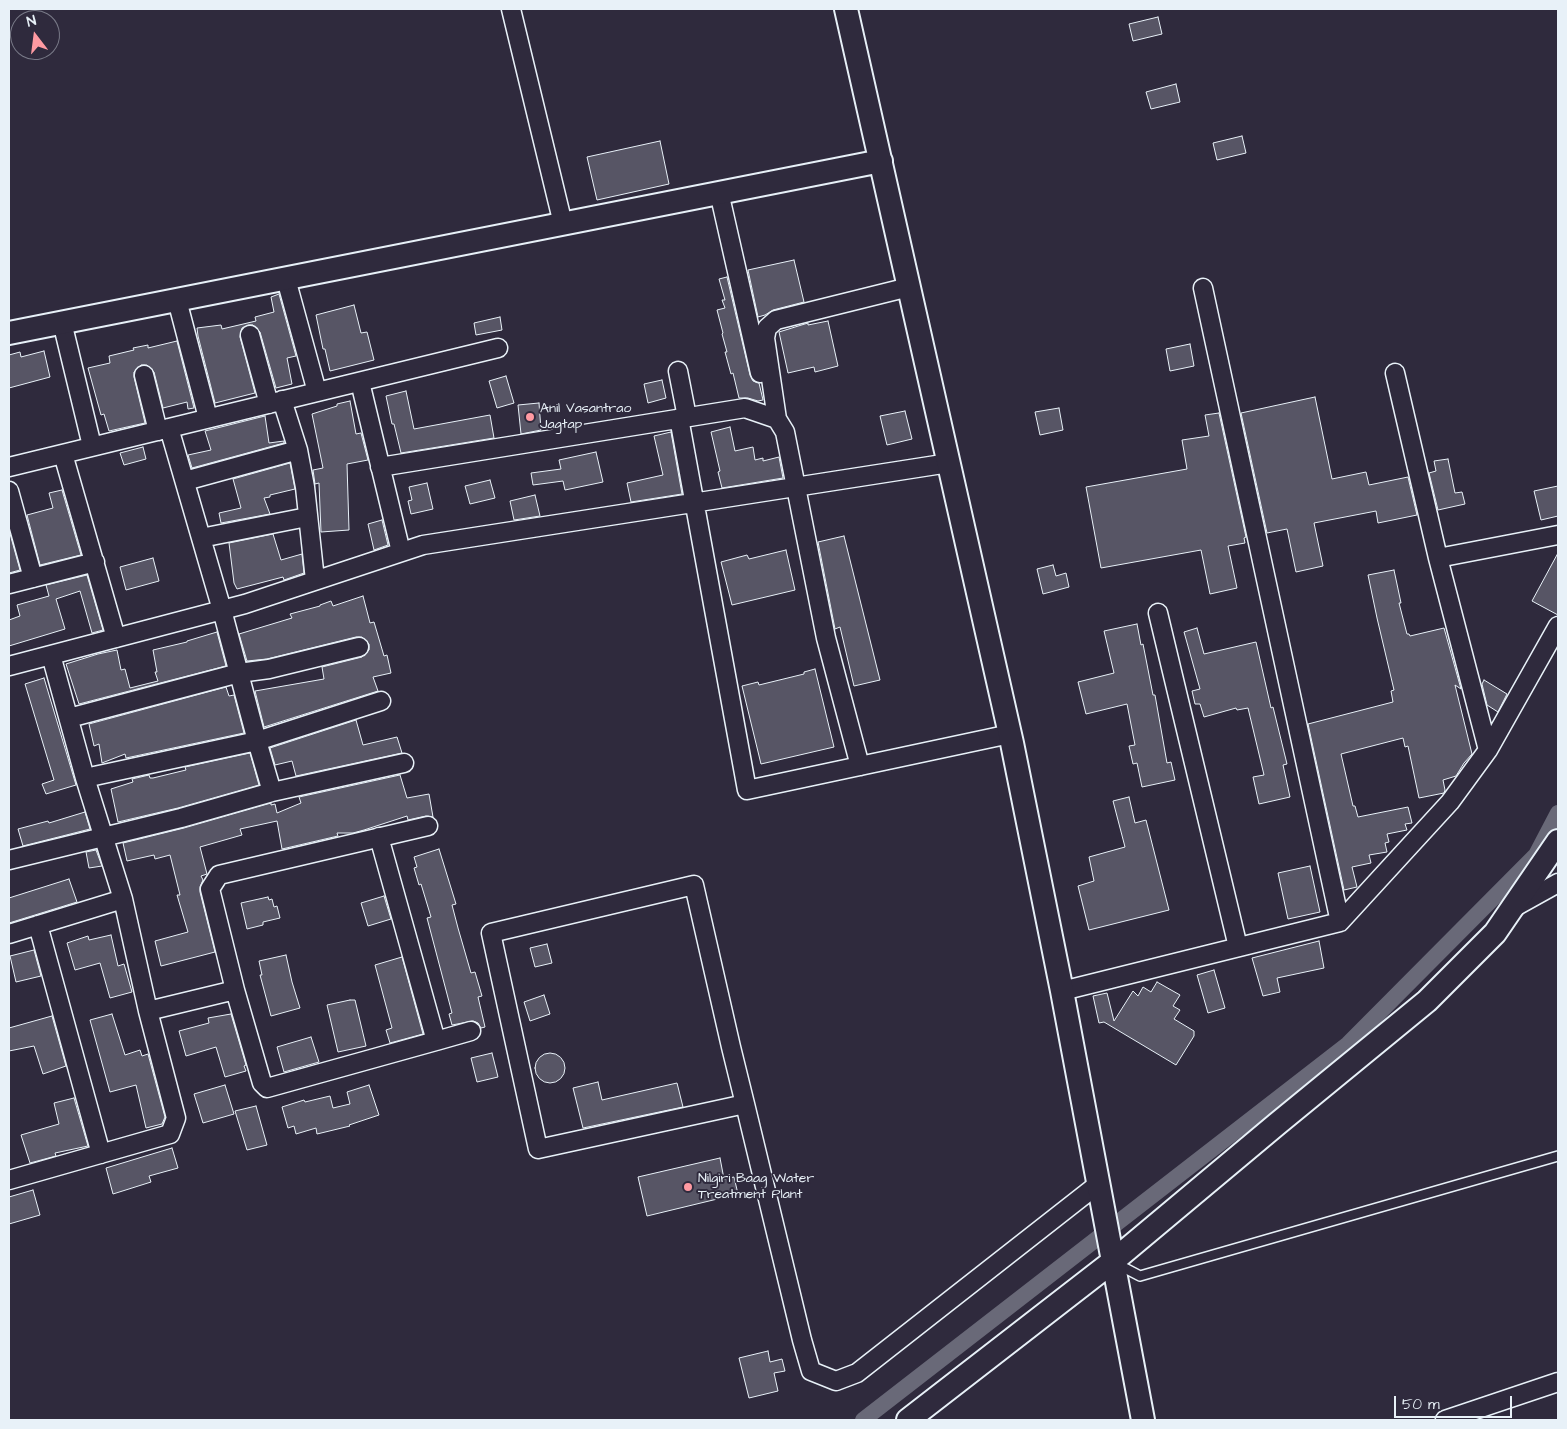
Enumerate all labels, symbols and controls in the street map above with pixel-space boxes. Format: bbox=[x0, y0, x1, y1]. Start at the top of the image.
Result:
north arrow bbox=[10, 10, 60, 60]
text: N bbox=[25, 11, 38, 32]
place label: Anil Vasantrao Jagtap bbox=[540, 401, 631, 434]
marker: Anil Vasantrao Jagtap bbox=[524, 411, 536, 423]
place label: Nilgiri Baag Water Treatment Plant bbox=[698, 1171, 814, 1204]
marker: Nilgiri Baag Water Treatment Plant bbox=[682, 1181, 694, 1193]
scale bar bbox=[1397, 1386, 1514, 1418]
text: 50 m bbox=[1402, 1394, 1440, 1415]

